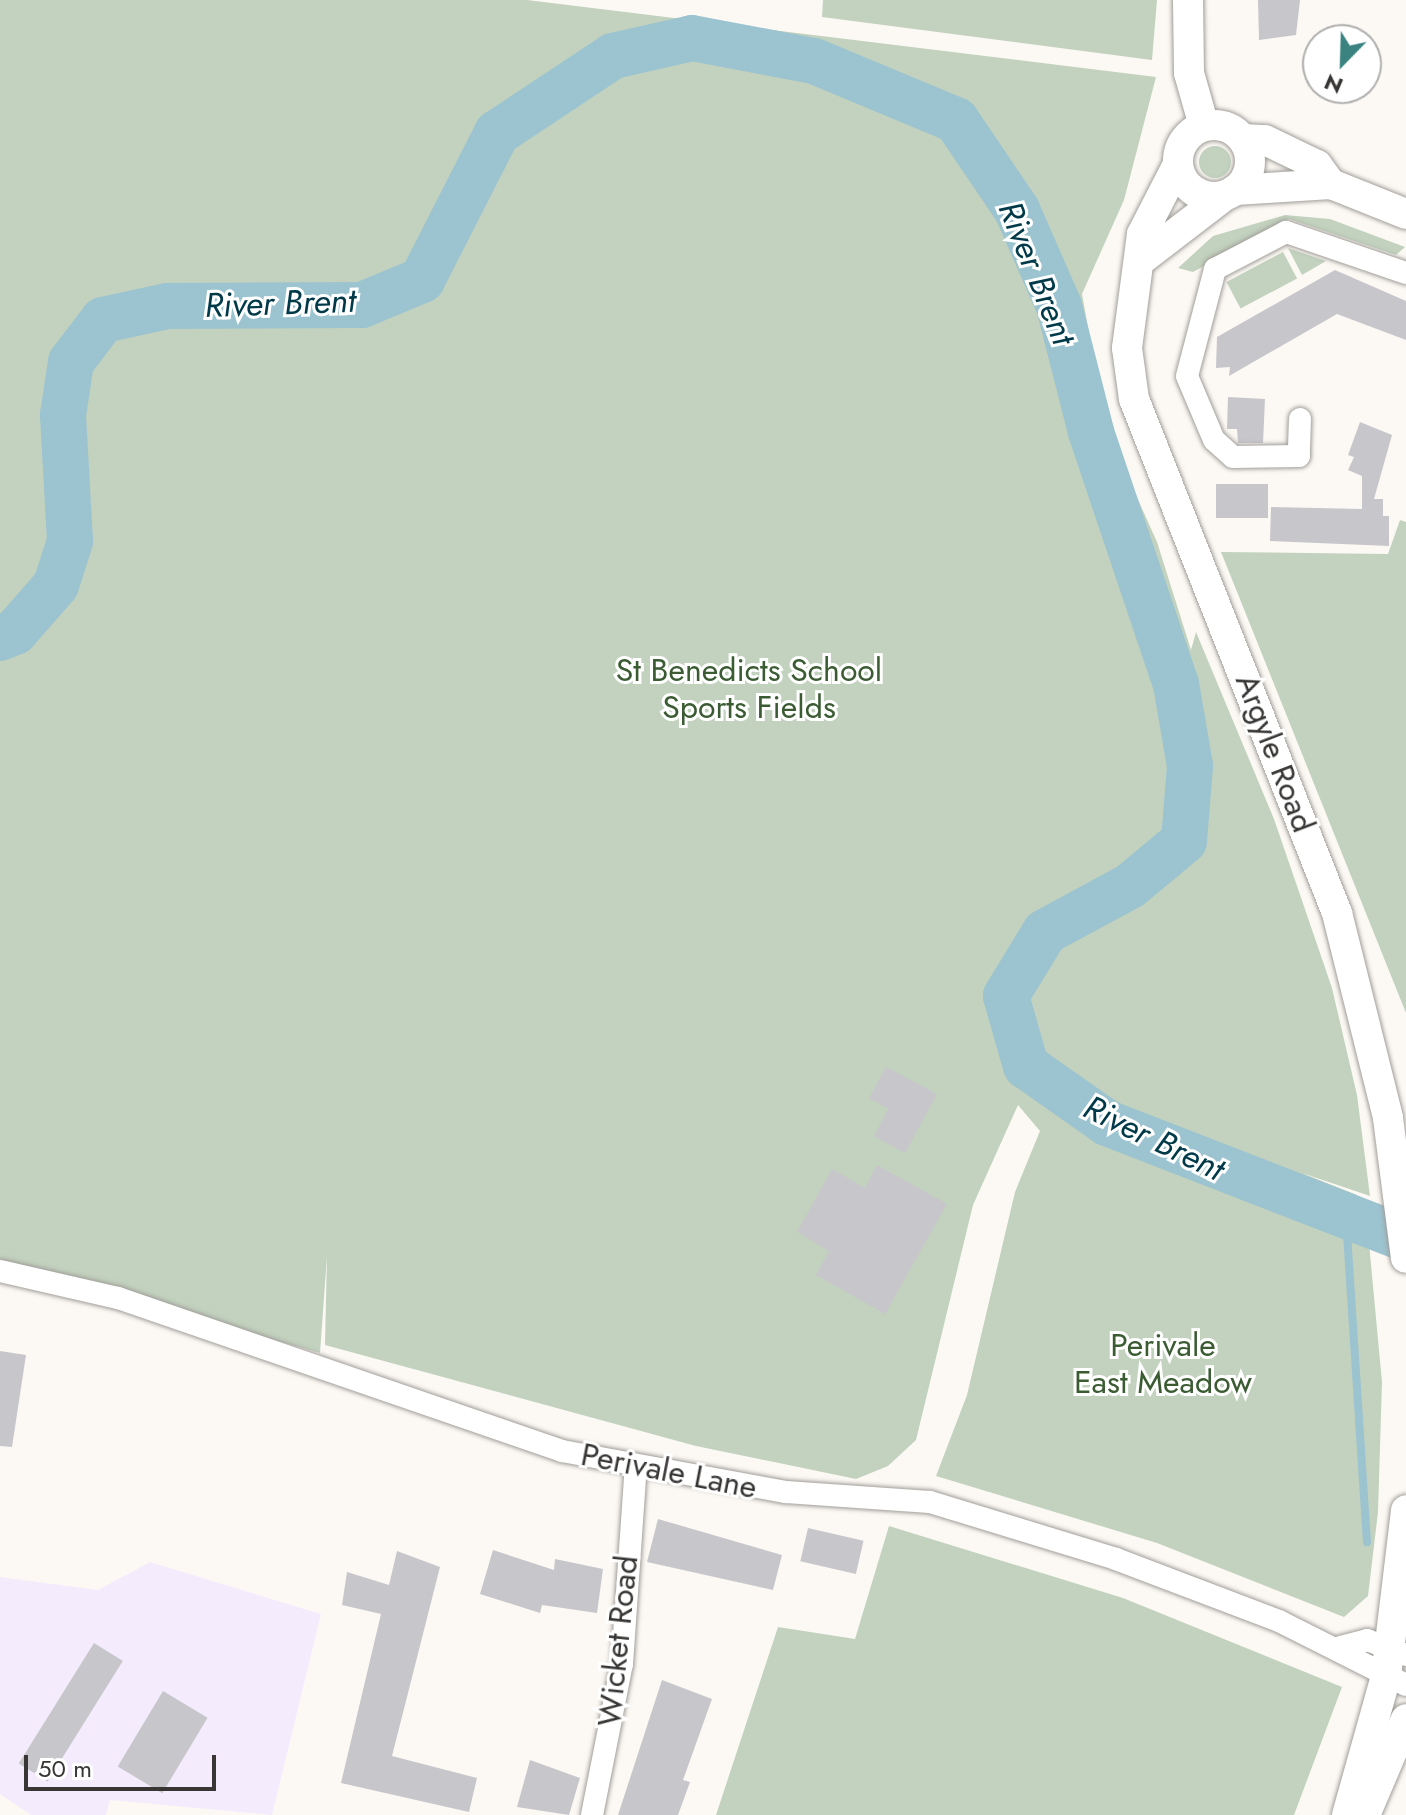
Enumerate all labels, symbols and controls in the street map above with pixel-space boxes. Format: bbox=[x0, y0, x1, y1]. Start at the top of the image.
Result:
north arrow bbox=[1302, 24, 1382, 104]
text: N bbox=[1319, 66, 1348, 102]
water label: River Brent bbox=[990, 195, 1084, 351]
water label: River Brent bbox=[204, 280, 356, 326]
park label: St Benedicts School Sports Fields bbox=[616, 652, 882, 727]
street label: Argyle Road bbox=[1227, 668, 1323, 838]
water label: River Brent bbox=[1077, 1087, 1231, 1189]
park label: Perivale East Meadow bbox=[1074, 1327, 1252, 1402]
street label: Perivale Lane bbox=[578, 1435, 760, 1507]
street label: Wicket Road bbox=[590, 1554, 646, 1728]
scale bar bbox=[28, 1739, 220, 1789]
text: 50 m bbox=[38, 1751, 92, 1786]

